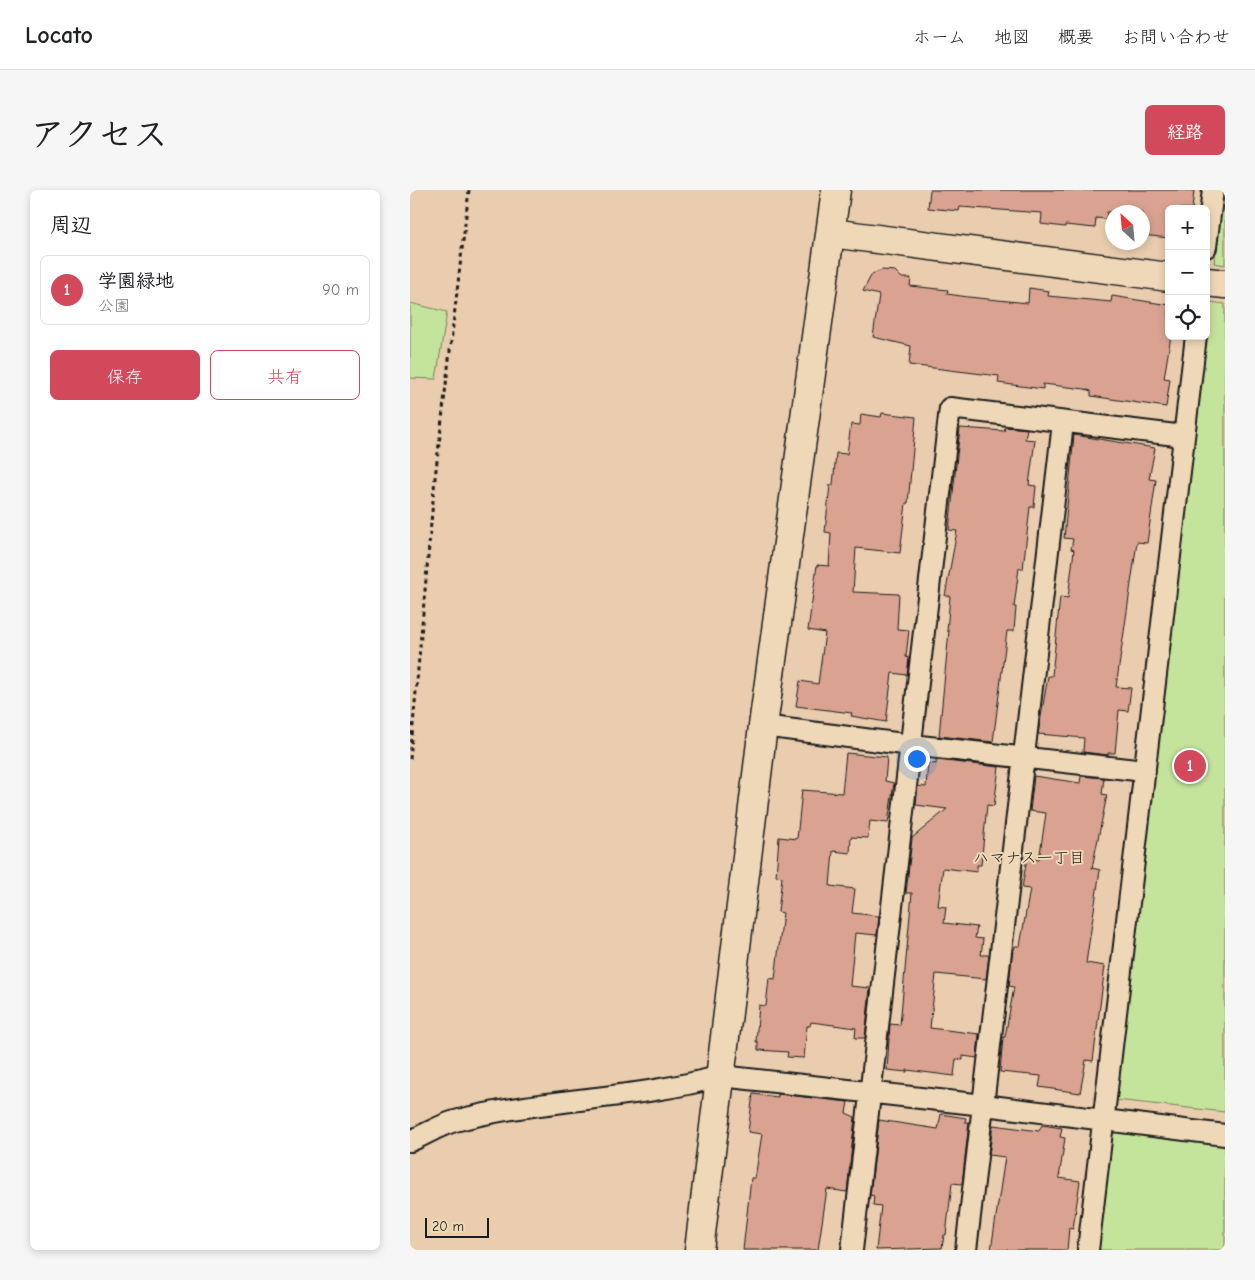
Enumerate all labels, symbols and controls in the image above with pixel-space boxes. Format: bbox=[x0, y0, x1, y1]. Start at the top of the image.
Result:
text: Locato bbox=[25, 21, 93, 49]
text: ホーム bbox=[913, 27, 966, 48]
text: 地図 bbox=[994, 27, 1030, 48]
text: 概要 bbox=[1058, 27, 1094, 48]
text: お問い合わせ bbox=[1122, 27, 1230, 48]
button: 経路 bbox=[1145, 105, 1225, 155]
text: アクセス bbox=[30, 114, 168, 155]
north arrow bbox=[1105, 205, 1150, 250]
map controls bbox=[1165, 205, 1210, 340]
button: + bbox=[1165, 205, 1210, 250]
text: 周辺 bbox=[50, 213, 92, 237]
button: − bbox=[1165, 250, 1210, 295]
text: 学園緑地 bbox=[98, 270, 174, 292]
text: 1 bbox=[64, 281, 70, 299]
text: 90 m bbox=[322, 281, 359, 299]
button: locate bbox=[1165, 295, 1210, 340]
text: 公園 bbox=[98, 297, 130, 315]
button: 保存 bbox=[50, 350, 200, 400]
button: 共有 bbox=[210, 350, 360, 400]
your location bbox=[904, 746, 930, 772]
pin: 1 bbox=[1174, 747, 1206, 785]
district label: ハマナス一丁目 bbox=[973, 849, 1085, 867]
scale bar bbox=[425, 1215, 489, 1238]
text: 20 m bbox=[432, 1218, 464, 1235]

